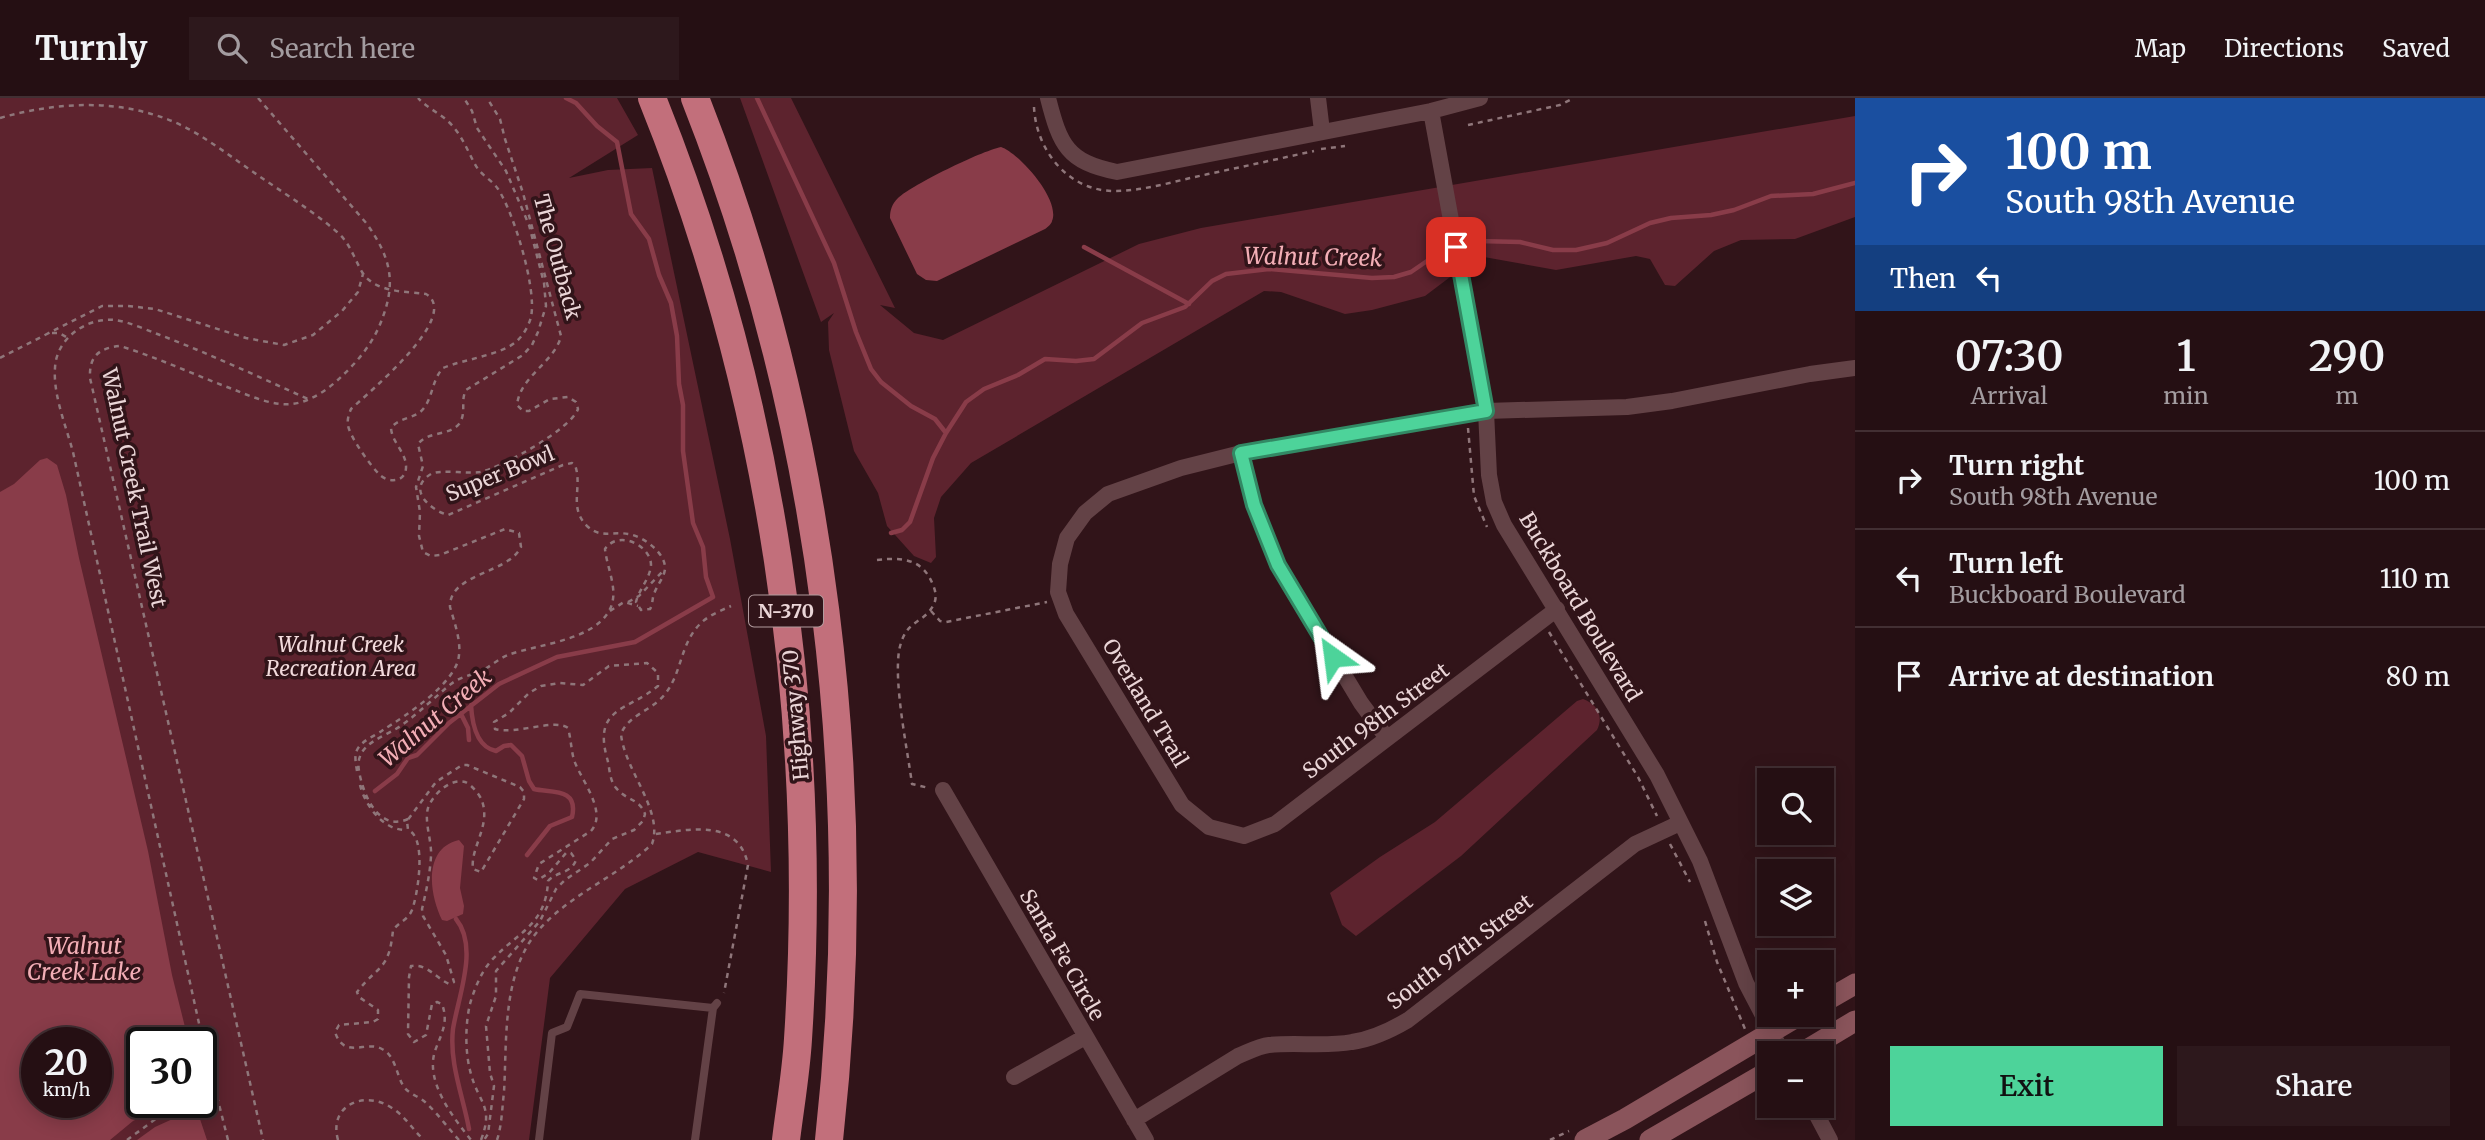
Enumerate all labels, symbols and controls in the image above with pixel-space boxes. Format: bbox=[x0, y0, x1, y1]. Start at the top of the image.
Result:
search box bbox=[189, 17, 679, 80]
text: Turnly bbox=[35, 28, 147, 69]
icon: search bbox=[213, 29, 251, 67]
text: Search here bbox=[269, 32, 415, 65]
text: Map bbox=[2135, 33, 2186, 64]
text: Directions bbox=[2224, 33, 2344, 64]
text: Saved bbox=[2382, 33, 2450, 64]
text: 100 m bbox=[2005, 121, 2152, 182]
icon: right bbox=[1890, 126, 1981, 217]
text: South 98th Avenue bbox=[2005, 182, 2295, 222]
street label: The Outback bbox=[528, 191, 587, 323]
pin bbox=[1426, 217, 1486, 277]
icon: arrive bbox=[1437, 228, 1475, 266]
water label: Walnut Creek bbox=[1244, 241, 1383, 272]
icon: left bbox=[1970, 259, 2008, 297]
text: Then bbox=[1890, 262, 1956, 295]
text: 07:30 bbox=[1955, 330, 2064, 382]
text: 1 bbox=[2176, 330, 2196, 382]
text: 290 bbox=[2308, 330, 2385, 382]
street label: Walnut Creek Trail West bbox=[96, 365, 173, 610]
text: Arrival bbox=[1971, 381, 2048, 410]
text: min bbox=[2163, 381, 2209, 410]
text: m bbox=[2335, 381, 2358, 410]
street label: Super Bowl bbox=[442, 439, 559, 508]
text: Turn right bbox=[1949, 449, 2084, 482]
icon: right bbox=[1890, 461, 1928, 499]
text: 100 m bbox=[2374, 464, 2450, 497]
text: South 98th Avenue bbox=[1949, 482, 2157, 511]
street label: Buckboard Boulevard bbox=[1513, 507, 1648, 707]
text: Turn left bbox=[1949, 547, 2063, 580]
icon: left bbox=[1890, 559, 1928, 597]
text: 110 m bbox=[2380, 562, 2450, 595]
text: Buckboard Boulevard bbox=[1949, 580, 2186, 609]
road number: N-370 bbox=[749, 596, 823, 626]
position arrow bbox=[1296, 620, 1370, 694]
park label: Walnut Creek Recreation Area bbox=[266, 631, 416, 682]
street label: Overland Trail bbox=[1097, 634, 1195, 772]
street label: Highway 370 bbox=[776, 649, 815, 782]
street label: South 98th Street bbox=[1297, 657, 1454, 785]
icon: arrive bbox=[1890, 657, 1928, 695]
text: Arrive at destination bbox=[1949, 660, 2214, 693]
text: 80 m bbox=[2386, 660, 2450, 693]
water label: Walnut Creek bbox=[372, 662, 497, 773]
map controls bbox=[1757, 768, 1834, 1118]
button: search bbox=[1757, 768, 1834, 845]
button: layers bbox=[1757, 859, 1834, 936]
street label: Santa Fe Circle bbox=[1014, 884, 1111, 1025]
street label: South 97th Street bbox=[1381, 888, 1538, 1015]
water label: Walnut Creek Lake bbox=[27, 931, 141, 986]
button: + bbox=[1757, 950, 1834, 1027]
speed limit sign: 30 bbox=[126, 1027, 217, 1118]
text: 20 bbox=[45, 1041, 88, 1085]
button: − bbox=[1757, 1041, 1834, 1118]
button: Exit bbox=[1890, 1046, 2163, 1126]
button: Share bbox=[2177, 1046, 2450, 1126]
text: km/h bbox=[43, 1078, 90, 1101]

